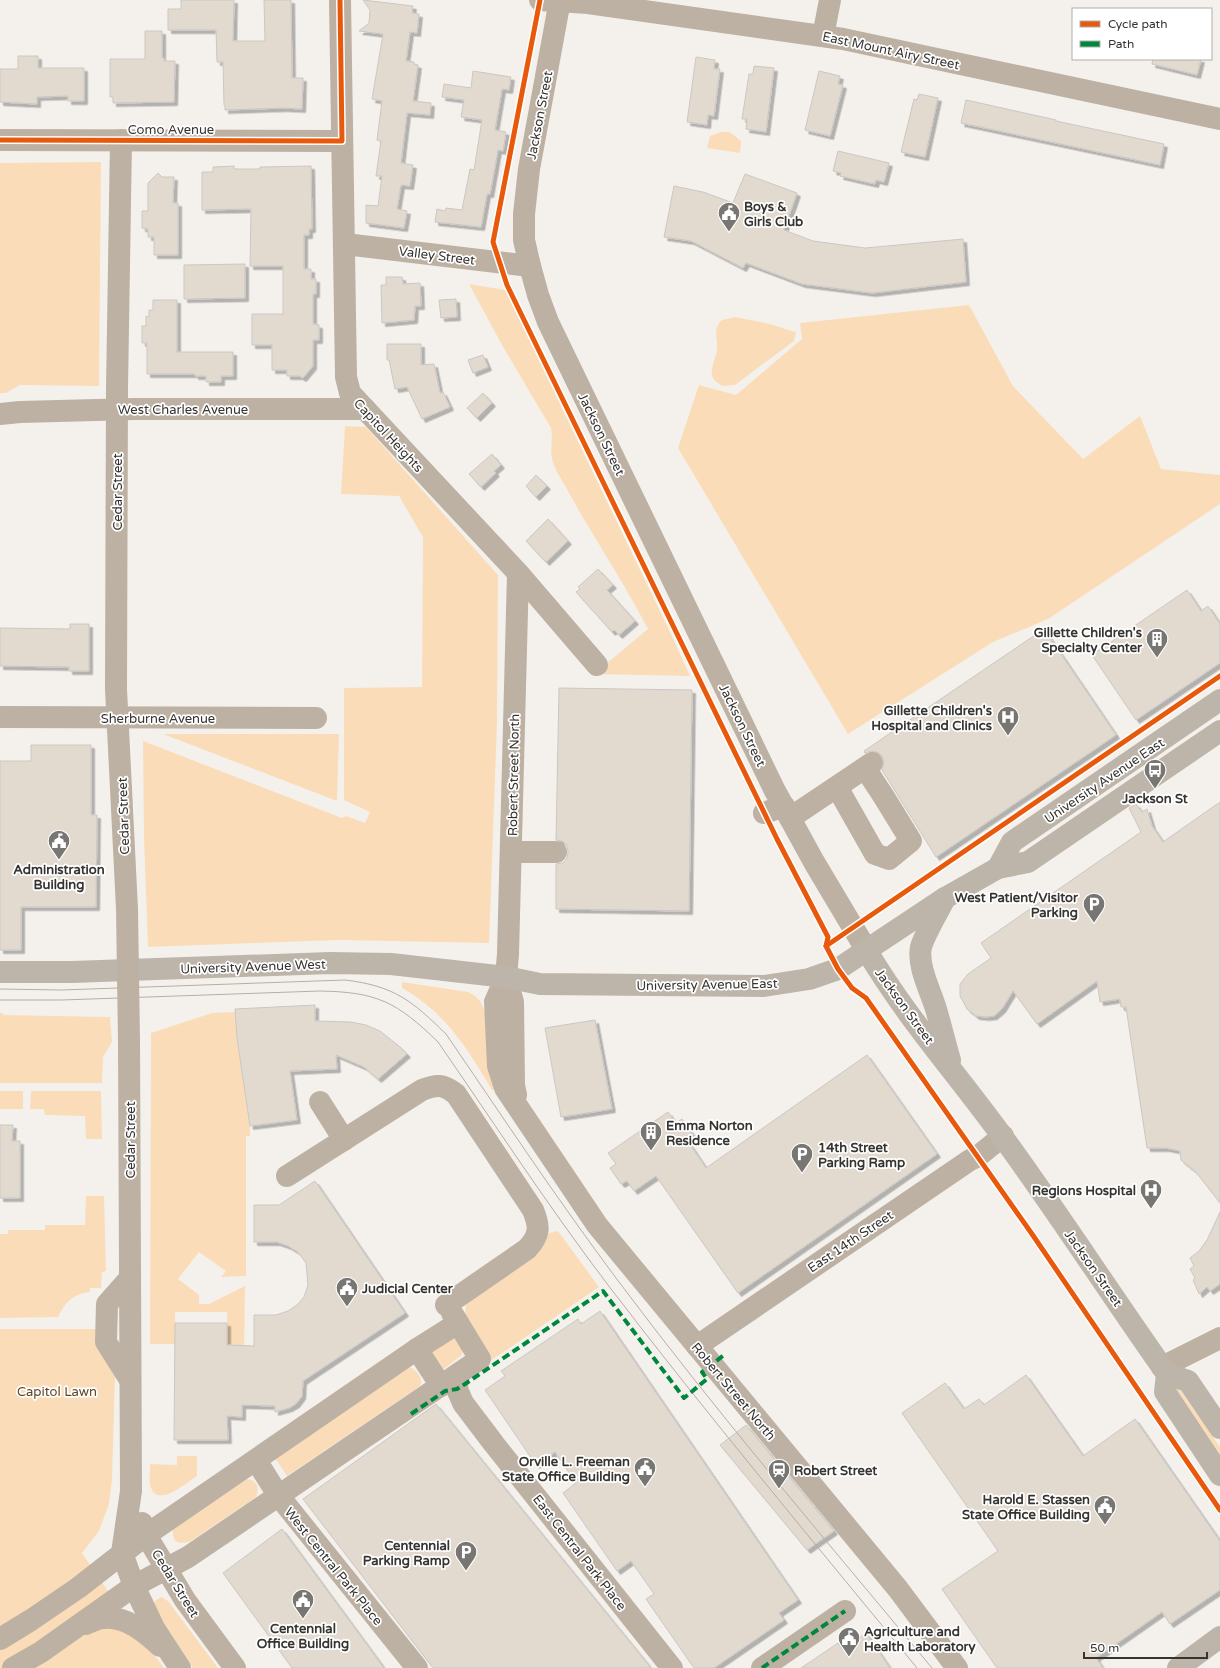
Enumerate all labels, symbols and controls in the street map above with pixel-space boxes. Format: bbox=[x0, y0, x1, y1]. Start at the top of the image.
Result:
legend bbox=[1072, 8, 1212, 60]
text: Cycle path bbox=[1108, 17, 1167, 31]
street label: East Mount Airy Street bbox=[821, 29, 961, 73]
text: Path bbox=[1108, 37, 1134, 51]
street label: Jackson Street bbox=[524, 70, 556, 161]
street label: Como Avenue bbox=[128, 122, 214, 138]
place label: Boys & Girls Club bbox=[744, 199, 803, 230]
public building icon: Boys & Girls Club bbox=[716, 200, 742, 233]
street label: Valley Street bbox=[398, 243, 476, 269]
street label: Jackson Street bbox=[574, 391, 628, 478]
street label: Capitol Heights bbox=[350, 396, 426, 476]
street label: West Charles Avenue bbox=[118, 402, 248, 418]
street label: Cedar Street bbox=[110, 453, 126, 531]
place label: Gillette Children's Specialty Center bbox=[1034, 625, 1143, 656]
building icon: Gillette Children's Specialty Center bbox=[1144, 626, 1170, 659]
street label: Jackson Street bbox=[715, 682, 769, 769]
place label: Gillette Children's Hospital and Clinics bbox=[871, 703, 992, 734]
hospital icon: Gillette Children's Hospital and Clinics bbox=[995, 704, 1021, 737]
street label: Sherburne Avenue bbox=[101, 711, 215, 727]
street label: Robert Street North bbox=[505, 714, 523, 836]
street label: University Avenue East bbox=[1042, 735, 1168, 827]
bus stop icon: Jackson St bbox=[1142, 757, 1168, 790]
street label: Cedar Street bbox=[115, 777, 133, 855]
place label: Jackson St bbox=[1121, 791, 1188, 807]
public building icon: Administration Building bbox=[46, 828, 72, 861]
place label: Administration Building bbox=[13, 862, 105, 893]
place label: West Patient/Visitor Parking bbox=[955, 890, 1079, 921]
parking icon: West Patient/Visitor Parking bbox=[1081, 891, 1107, 924]
street label: University Avenue West bbox=[180, 956, 326, 978]
street label: Jackson Street bbox=[871, 966, 937, 1048]
street label: University Avenue East bbox=[636, 976, 778, 994]
street label: Cedar Street bbox=[123, 1101, 139, 1179]
place label: Emma Norton Residence bbox=[666, 1118, 753, 1149]
building icon: Emma Norton Residence bbox=[638, 1119, 664, 1152]
place label: 14th Street Parking Ramp bbox=[818, 1140, 905, 1171]
parking icon: 14th Street Parking Ramp bbox=[789, 1141, 815, 1174]
hospital icon: Regions Hospital bbox=[1138, 1177, 1164, 1210]
place label: Regions Hospital bbox=[1032, 1183, 1136, 1199]
street label: East 14th Street bbox=[805, 1207, 896, 1276]
street label: Jackson Street bbox=[1061, 1227, 1126, 1310]
public building icon: Judicial Center bbox=[334, 1275, 360, 1308]
place label: Judicial Center bbox=[361, 1281, 454, 1297]
street label: Robert Street North bbox=[688, 1340, 779, 1444]
park label: Capitol Lawn bbox=[17, 1384, 97, 1400]
place label: Orville L. Freeman State Office Building bbox=[502, 1454, 630, 1485]
public building icon: Orville L. Freeman State Office Building bbox=[632, 1455, 658, 1488]
station icon: Robert Street bbox=[766, 1457, 792, 1490]
place label: Robert Street bbox=[794, 1463, 877, 1479]
street label: East Central Park Place bbox=[529, 1492, 629, 1614]
place label: Harold E. Stassen State Office Building bbox=[962, 1492, 1090, 1523]
public building icon: Harold E. Stassen State Office Building bbox=[1092, 1493, 1118, 1526]
street label: West Central Park Place bbox=[281, 1505, 386, 1629]
place label: Centennial Parking Ramp bbox=[363, 1538, 450, 1569]
parking icon: Centennial Parking Ramp bbox=[453, 1539, 479, 1572]
street label: Cedar Street bbox=[148, 1547, 202, 1621]
public building icon: Centennial Office Building bbox=[290, 1587, 316, 1620]
place label: Centennial Office Building bbox=[257, 1621, 349, 1652]
place label: Agriculture and Health Laboratory bbox=[864, 1624, 976, 1655]
public building icon: Agriculture and Health Laboratory bbox=[836, 1625, 862, 1658]
scale bar bbox=[1084, 1634, 1207, 1660]
text: 50 m bbox=[1090, 1641, 1119, 1655]

